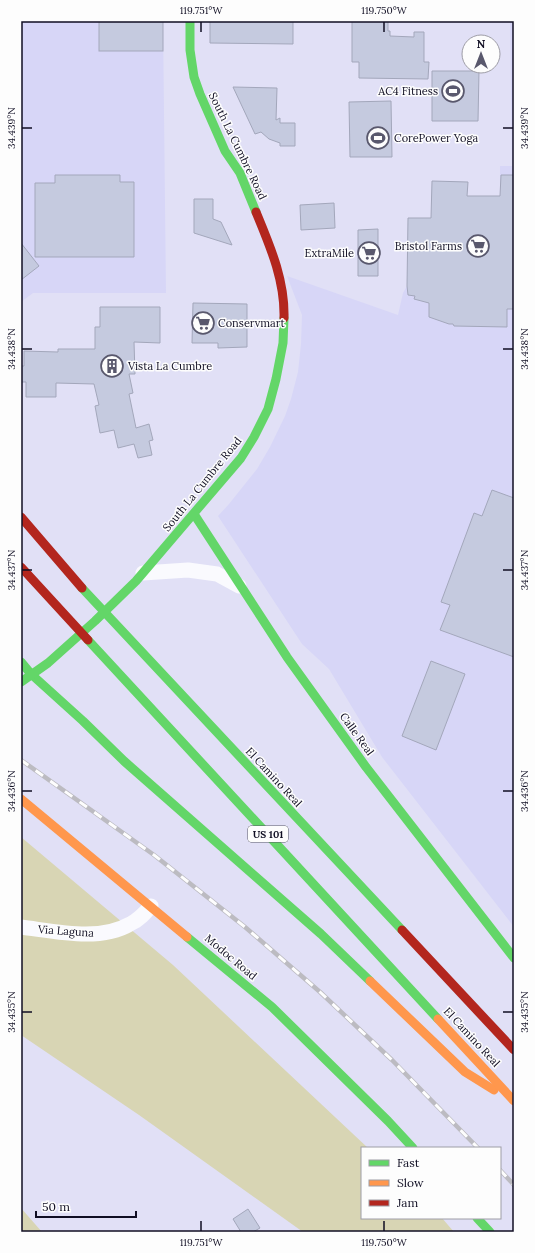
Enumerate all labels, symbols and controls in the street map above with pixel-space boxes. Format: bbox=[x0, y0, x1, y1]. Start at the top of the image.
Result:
text: 119.751°W bbox=[180, 4, 223, 17]
text: 119.750°W bbox=[361, 4, 408, 17]
north arrow bbox=[461, 34, 501, 74]
text: N bbox=[477, 37, 486, 51]
sports icon: AC4 Fitness bbox=[440, 78, 466, 104]
place label: AC4 Fitness bbox=[377, 84, 438, 98]
street label: South La Cumbre Road bbox=[206, 90, 270, 202]
text: 34.439°N bbox=[5, 107, 18, 149]
text: 34.439°N bbox=[518, 107, 531, 149]
sports icon: CorePower Yoga bbox=[365, 125, 391, 151]
place label: CorePower Yoga bbox=[394, 131, 478, 145]
supermarket icon: Bristol Farms bbox=[465, 233, 491, 259]
place label: Bristol Farms bbox=[395, 239, 462, 253]
supermarket icon: ExtraMile bbox=[356, 240, 382, 266]
place label: ExtraMile bbox=[305, 246, 354, 260]
supermarket icon: Conservmart bbox=[190, 310, 216, 336]
place label: Conservmart bbox=[218, 316, 286, 330]
text: 34.438°N bbox=[5, 328, 18, 370]
text: 34.438°N bbox=[518, 328, 531, 370]
building icon: Vista La Cumbre bbox=[99, 353, 125, 379]
place label: Vista La Cumbre bbox=[127, 359, 212, 373]
street label: South La Cumbre Road bbox=[160, 434, 245, 534]
text: 34.437°N bbox=[5, 549, 18, 590]
text: 34.437°N bbox=[518, 549, 531, 590]
street label: Calle Real bbox=[337, 710, 377, 758]
street label: El Camino Real bbox=[243, 744, 305, 810]
text: 34.436°N bbox=[5, 770, 18, 812]
text: 34.436°N bbox=[518, 770, 531, 812]
road number: US 101 bbox=[248, 826, 288, 842]
street label: Via Laguna bbox=[37, 922, 95, 940]
street label: Modoc Road bbox=[202, 931, 260, 983]
text: 34.435°N bbox=[5, 991, 18, 1033]
text: 34.435°N bbox=[518, 991, 531, 1033]
street label: El Camino Real bbox=[441, 1004, 503, 1070]
legend bbox=[361, 1147, 501, 1219]
text: Fast bbox=[397, 1155, 420, 1170]
text: Slow bbox=[397, 1175, 424, 1190]
scale bar bbox=[36, 1193, 136, 1219]
text: Jam bbox=[396, 1195, 418, 1210]
text: 50 m bbox=[42, 1199, 70, 1214]
text: 119.751°W bbox=[180, 1236, 223, 1249]
text: 119.750°W bbox=[361, 1236, 408, 1249]

